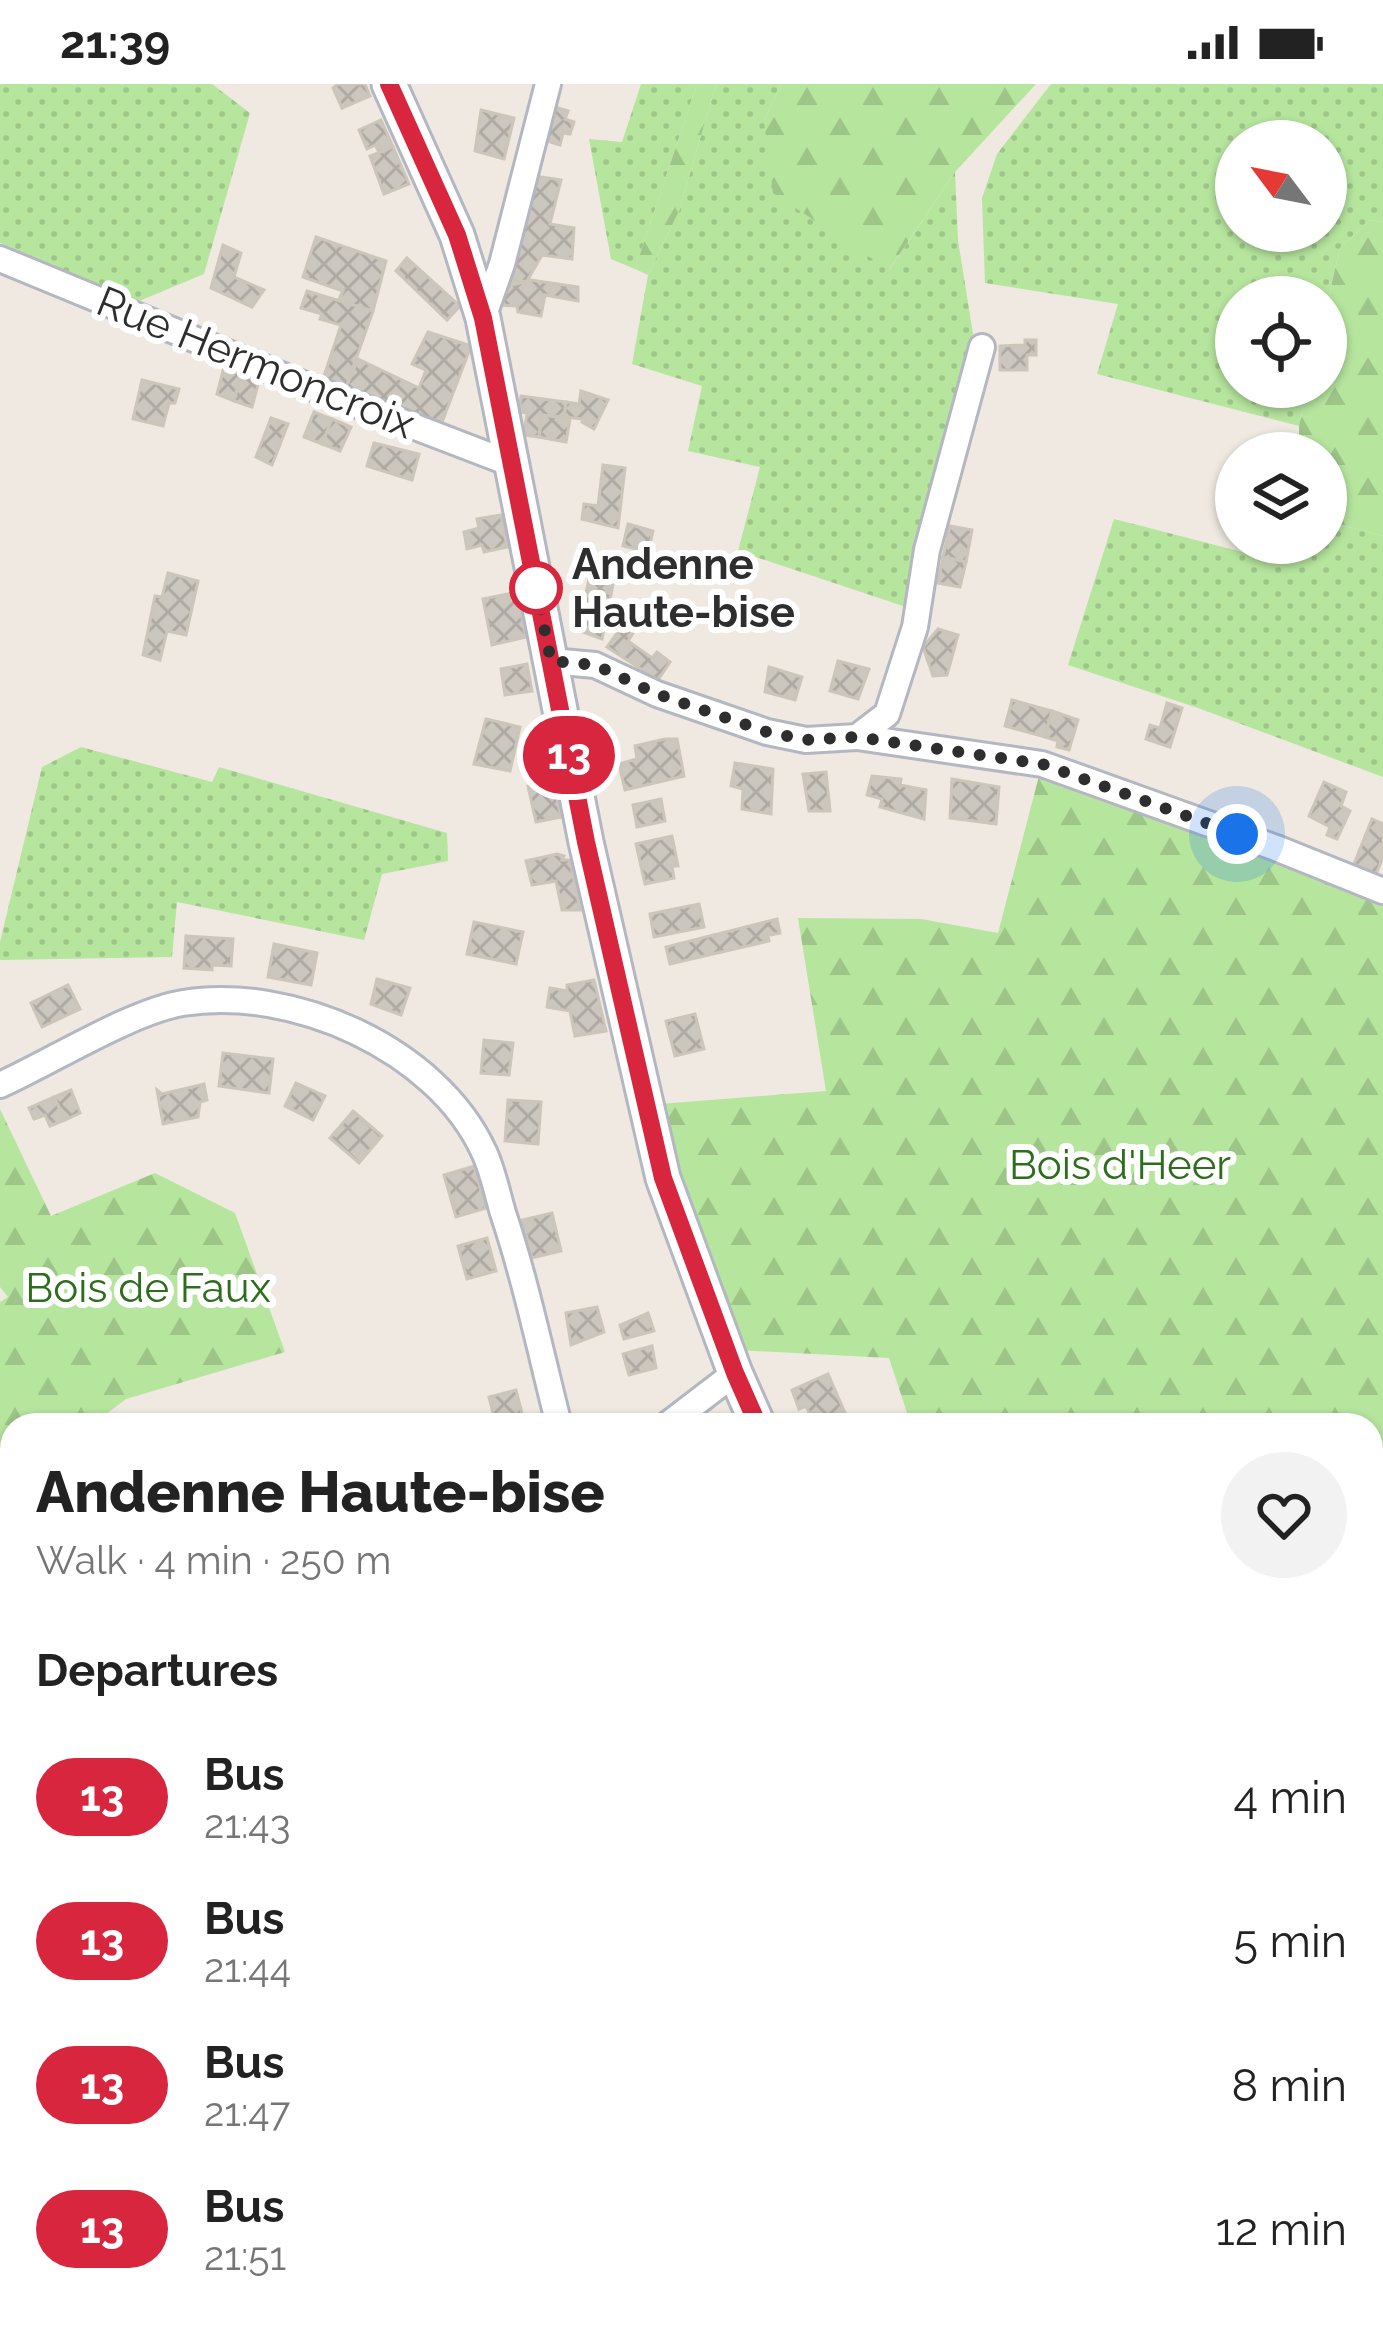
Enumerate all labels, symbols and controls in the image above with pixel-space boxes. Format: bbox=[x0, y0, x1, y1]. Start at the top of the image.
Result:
text: 21:39 bbox=[60, 16, 170, 69]
north arrow bbox=[1215, 120, 1347, 252]
map controls bbox=[1215, 120, 1347, 564]
street label: Rue Hermoncroix bbox=[90, 276, 422, 448]
button: locate bbox=[1215, 276, 1347, 408]
button: layers bbox=[1215, 432, 1347, 564]
place label: Andenne Haute-bise bbox=[572, 540, 795, 637]
marker: Andenne Haute-bise bbox=[511, 563, 561, 613]
line badge: 13 bbox=[515, 716, 623, 794]
text: 13 bbox=[547, 730, 591, 779]
your location bbox=[1207, 804, 1267, 864]
park label: Bois d'Heer bbox=[1009, 1140, 1231, 1189]
park label: Bois de Faux bbox=[25, 1263, 271, 1312]
button: heart bbox=[1221, 1452, 1347, 1578]
text: Andenne Haute-bise bbox=[36, 1458, 605, 1525]
text: Walk · 4 min · 250 m bbox=[36, 1537, 391, 1583]
text: Departures bbox=[36, 1644, 278, 1697]
text: Bus bbox=[204, 1748, 285, 1801]
text: 4 min bbox=[1234, 1771, 1347, 1824]
text: 13 bbox=[80, 1772, 124, 1821]
text: 21:43 bbox=[204, 1801, 290, 1847]
text: Bus bbox=[204, 1892, 285, 1945]
text: 5 min bbox=[1234, 1915, 1347, 1968]
text: 13 bbox=[80, 1916, 124, 1965]
text: 21:44 bbox=[204, 1945, 291, 1991]
text: Bus bbox=[204, 2036, 285, 2089]
text: 8 min bbox=[1231, 2059, 1347, 2112]
text: 13 bbox=[80, 2060, 124, 2109]
text: 21:47 bbox=[204, 2089, 290, 2135]
text: Bus bbox=[204, 2180, 285, 2233]
text: 12 min bbox=[1215, 2203, 1347, 2256]
text: 13 bbox=[80, 2204, 124, 2253]
text: 21:51 bbox=[204, 2233, 286, 2279]

